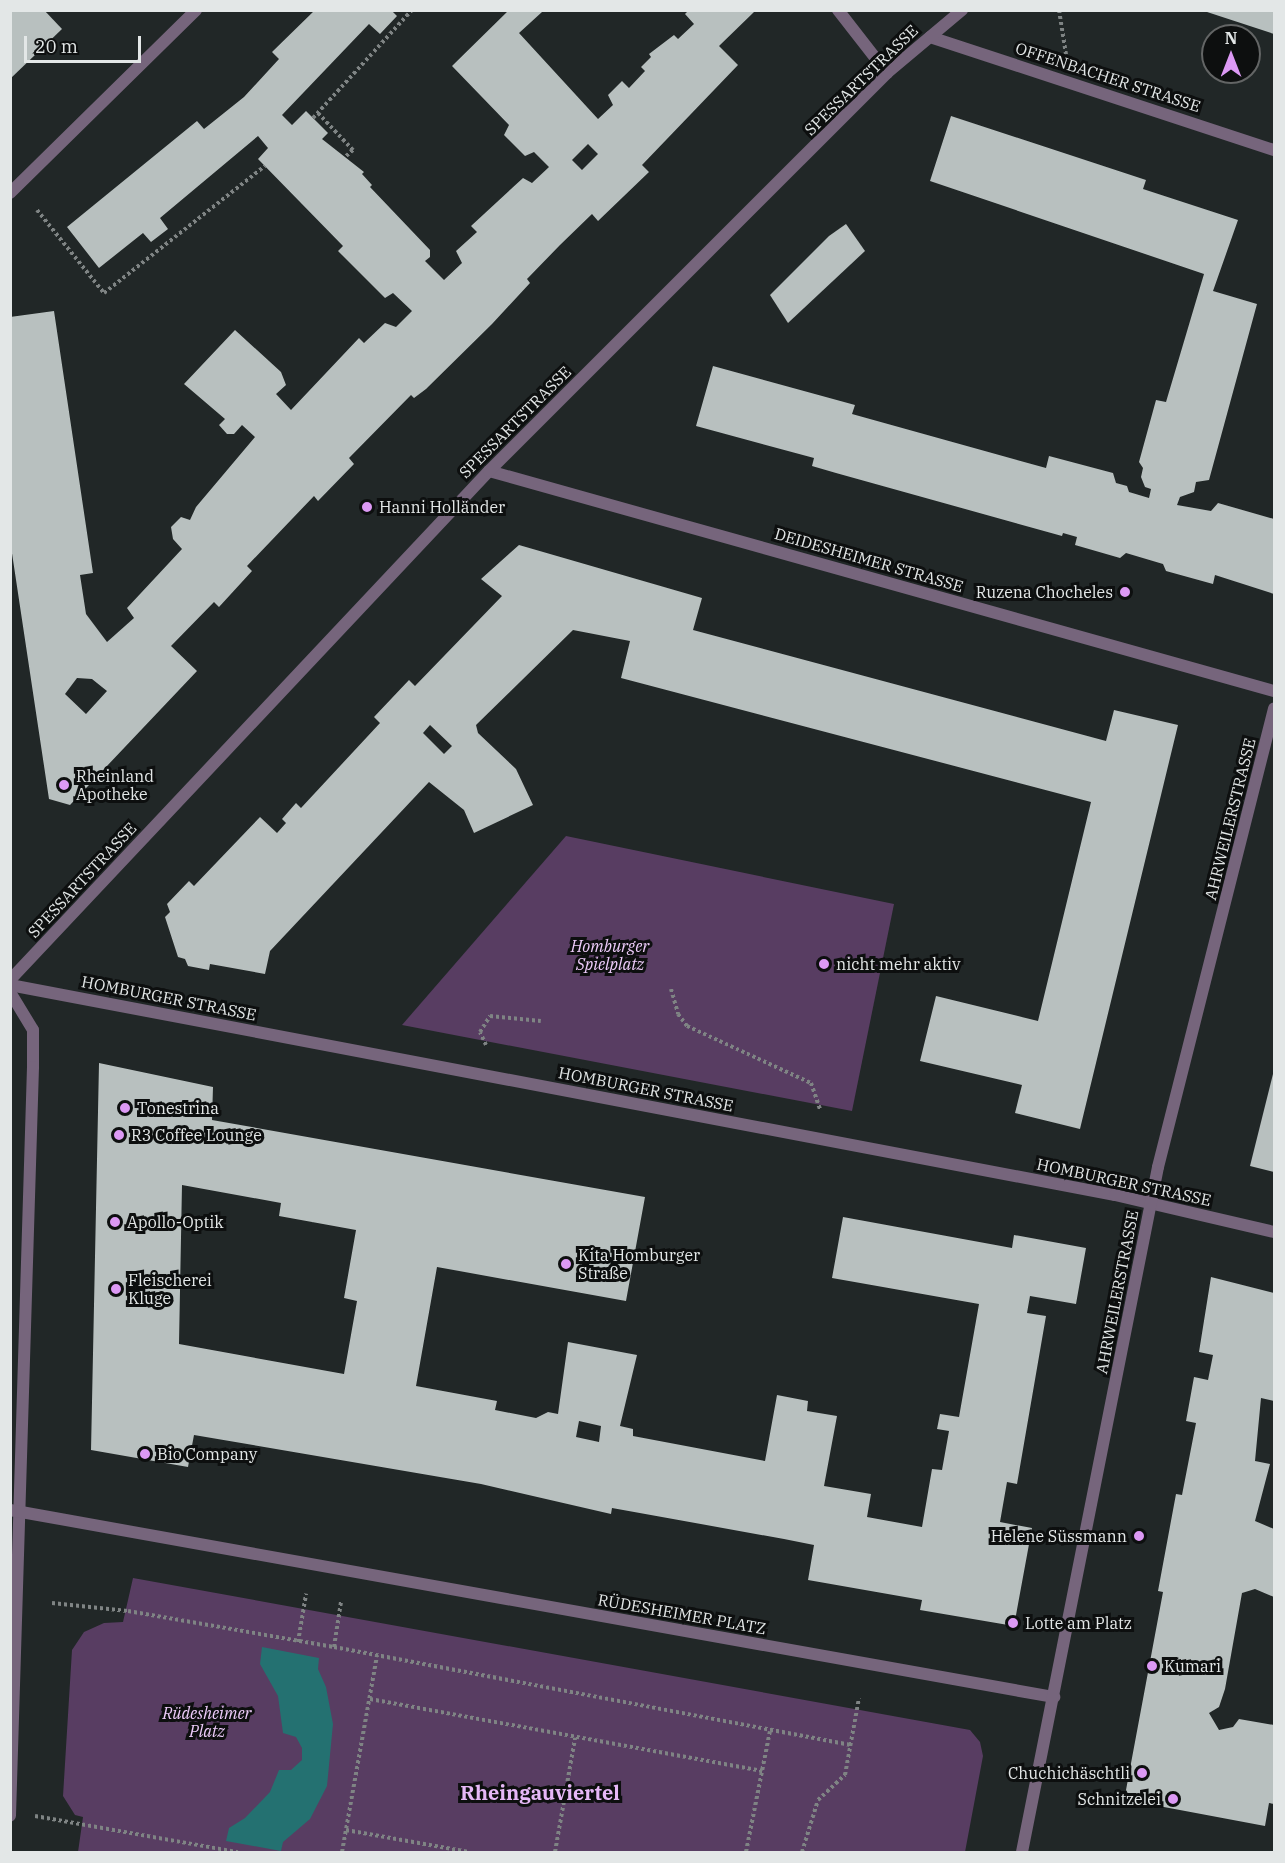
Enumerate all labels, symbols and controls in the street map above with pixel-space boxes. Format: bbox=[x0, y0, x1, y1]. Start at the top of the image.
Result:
street label: SPESSARTSTRASSE bbox=[800, 21, 922, 139]
scale bar bbox=[27, 24, 144, 62]
north arrow bbox=[1201, 24, 1261, 84]
text: N bbox=[1225, 28, 1237, 48]
text: 20 m bbox=[35, 35, 78, 58]
street label: OFFENBACHER STRASSE bbox=[1013, 38, 1203, 116]
street label: SPESSARTSTRASSE bbox=[455, 362, 575, 482]
place label: Hanni Holländer bbox=[379, 497, 505, 517]
marker: Hanni Holländer bbox=[360, 500, 374, 514]
street label: DEIDESHEIMER STRASSE bbox=[772, 524, 966, 596]
place label: Ruzena Chocheles bbox=[976, 582, 1113, 602]
marker: Ruzena Chocheles bbox=[1118, 585, 1132, 599]
street label: AHRWEILERSTRASSE bbox=[1201, 736, 1259, 902]
place label: Rheinland Apotheke bbox=[76, 766, 154, 804]
marker: Rheinland Apotheke bbox=[57, 778, 71, 792]
street label: SPESSARTSTRASSE bbox=[24, 818, 140, 942]
park label: Homburger Spielplatz bbox=[571, 936, 649, 974]
place label: nicht mehr aktiv bbox=[836, 954, 961, 974]
marker: nicht mehr aktiv bbox=[817, 957, 831, 971]
street label: HOMBURGER STRASSE bbox=[80, 972, 258, 1024]
street label: HOMBURGER STRASSE bbox=[557, 1063, 735, 1115]
place label: Tonestrina bbox=[137, 1098, 219, 1118]
marker: Tonestrina bbox=[118, 1101, 132, 1115]
place label: R3 Coffee Lounge bbox=[131, 1125, 262, 1145]
marker: R3 Coffee Lounge bbox=[112, 1128, 126, 1142]
street label: HOMBURGER STRASSE bbox=[1035, 1154, 1213, 1210]
street label: AHRWEILERSTRASSE bbox=[1092, 1209, 1142, 1375]
place label: Apollo-Optik bbox=[127, 1212, 224, 1232]
marker: Apollo-Optik bbox=[108, 1215, 122, 1229]
place label: Kita Homburger Straße bbox=[578, 1245, 700, 1283]
marker: Kita Homburger Straße bbox=[559, 1257, 573, 1271]
place label: Fleischerei Kluge bbox=[128, 1270, 212, 1308]
marker: Fleischerei Kluge bbox=[109, 1282, 123, 1296]
place label: Bio Company bbox=[157, 1444, 257, 1464]
marker: Bio Company bbox=[138, 1447, 152, 1461]
place label: Helene Süssmann bbox=[991, 1526, 1127, 1546]
marker: Helene Süssmann bbox=[1132, 1529, 1146, 1543]
street label: RÜDESHEIMER PLATZ bbox=[596, 1590, 768, 1638]
place label: Lotte am Platz bbox=[1025, 1613, 1132, 1633]
marker: Lotte am Platz bbox=[1006, 1616, 1020, 1630]
place label: Kumari bbox=[1164, 1656, 1221, 1676]
marker: Kumari bbox=[1145, 1659, 1159, 1673]
park label: Rüdesheimer Platz bbox=[162, 1703, 252, 1741]
place label: Chuchichäschtli bbox=[1008, 1763, 1130, 1783]
marker: Chuchichäschtli bbox=[1135, 1766, 1149, 1780]
district label: Rheingauviertel bbox=[460, 1780, 620, 1804]
place label: Schnitzelei bbox=[1077, 1789, 1161, 1809]
marker: Schnitzelei bbox=[1166, 1792, 1180, 1806]

